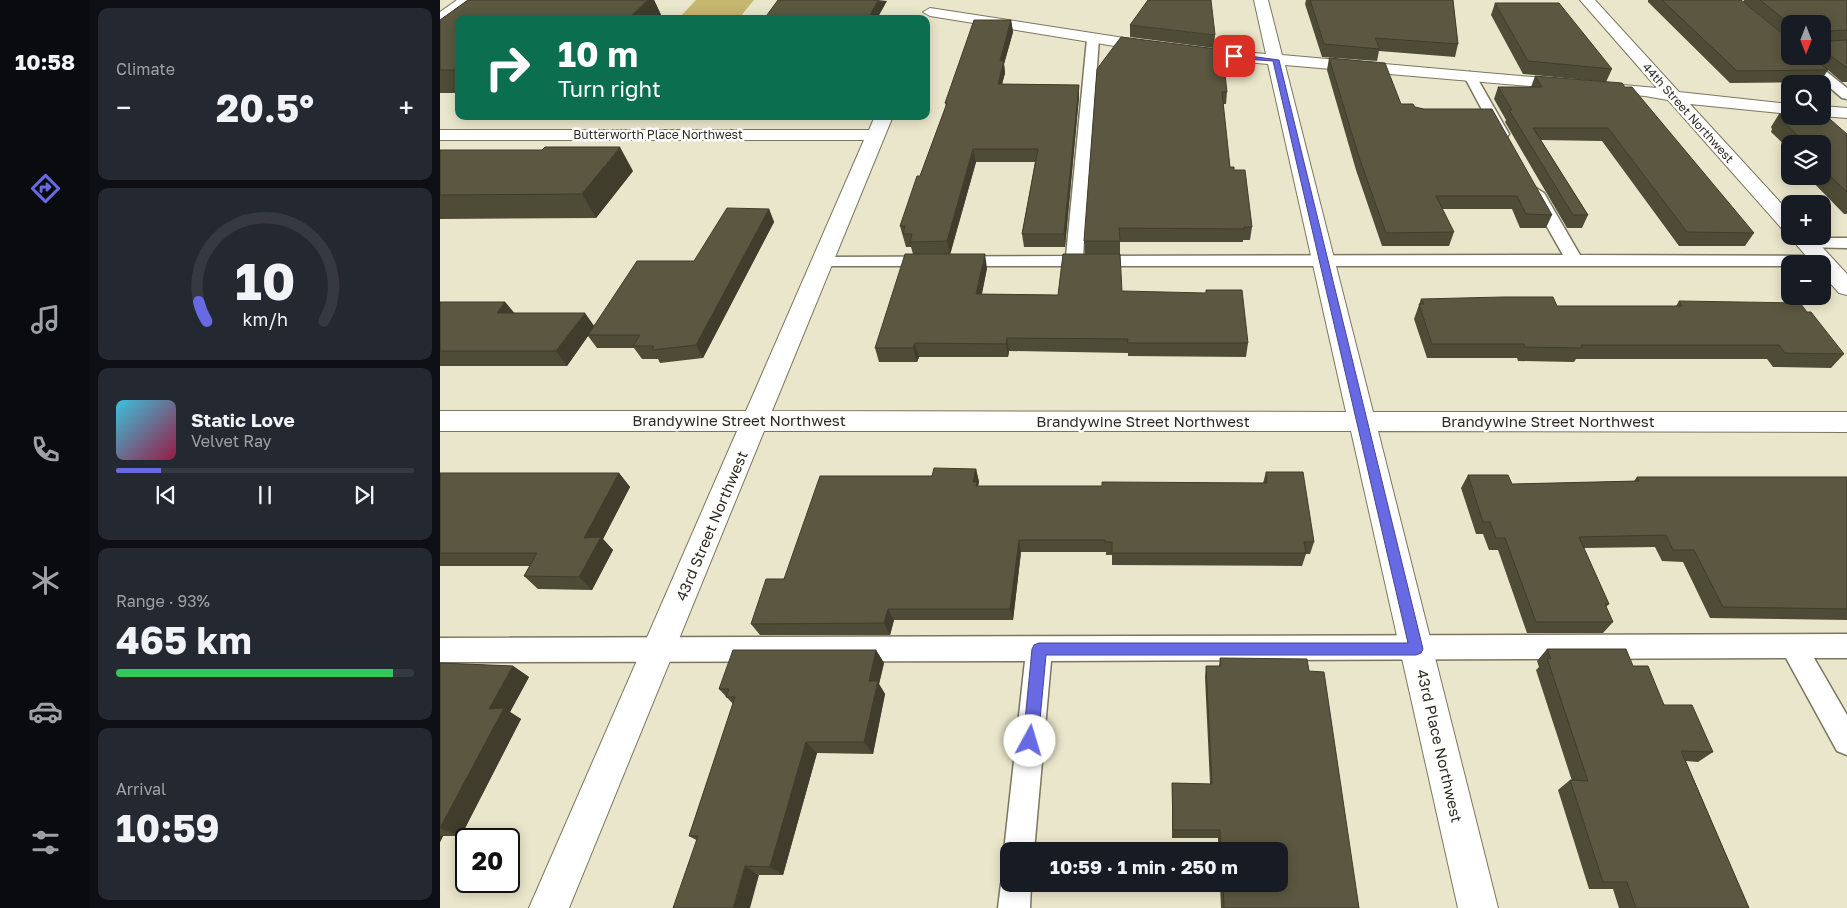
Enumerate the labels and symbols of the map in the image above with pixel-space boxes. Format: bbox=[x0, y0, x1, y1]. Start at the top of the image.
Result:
north arrow bbox=[1781, 15, 1831, 65]
pin bbox=[1213, 35, 1255, 77]
street label: 44th Street Northwest bbox=[1640, 60, 1737, 166]
street label: Butterworth Place Northwest bbox=[573, 127, 743, 142]
street label: Brandywine Street Northwest bbox=[632, 411, 846, 429]
street label: Brandywine Street Northwest bbox=[1036, 412, 1250, 430]
street label: Brandywine Street Northwest bbox=[1441, 412, 1655, 430]
street label: 43rd Street Northwest bbox=[671, 448, 751, 603]
street label: 43rd Place Northwest bbox=[1414, 667, 1466, 824]
position arrow bbox=[1003, 714, 1055, 766]
speed limit sign: 20 bbox=[455, 828, 520, 893]

